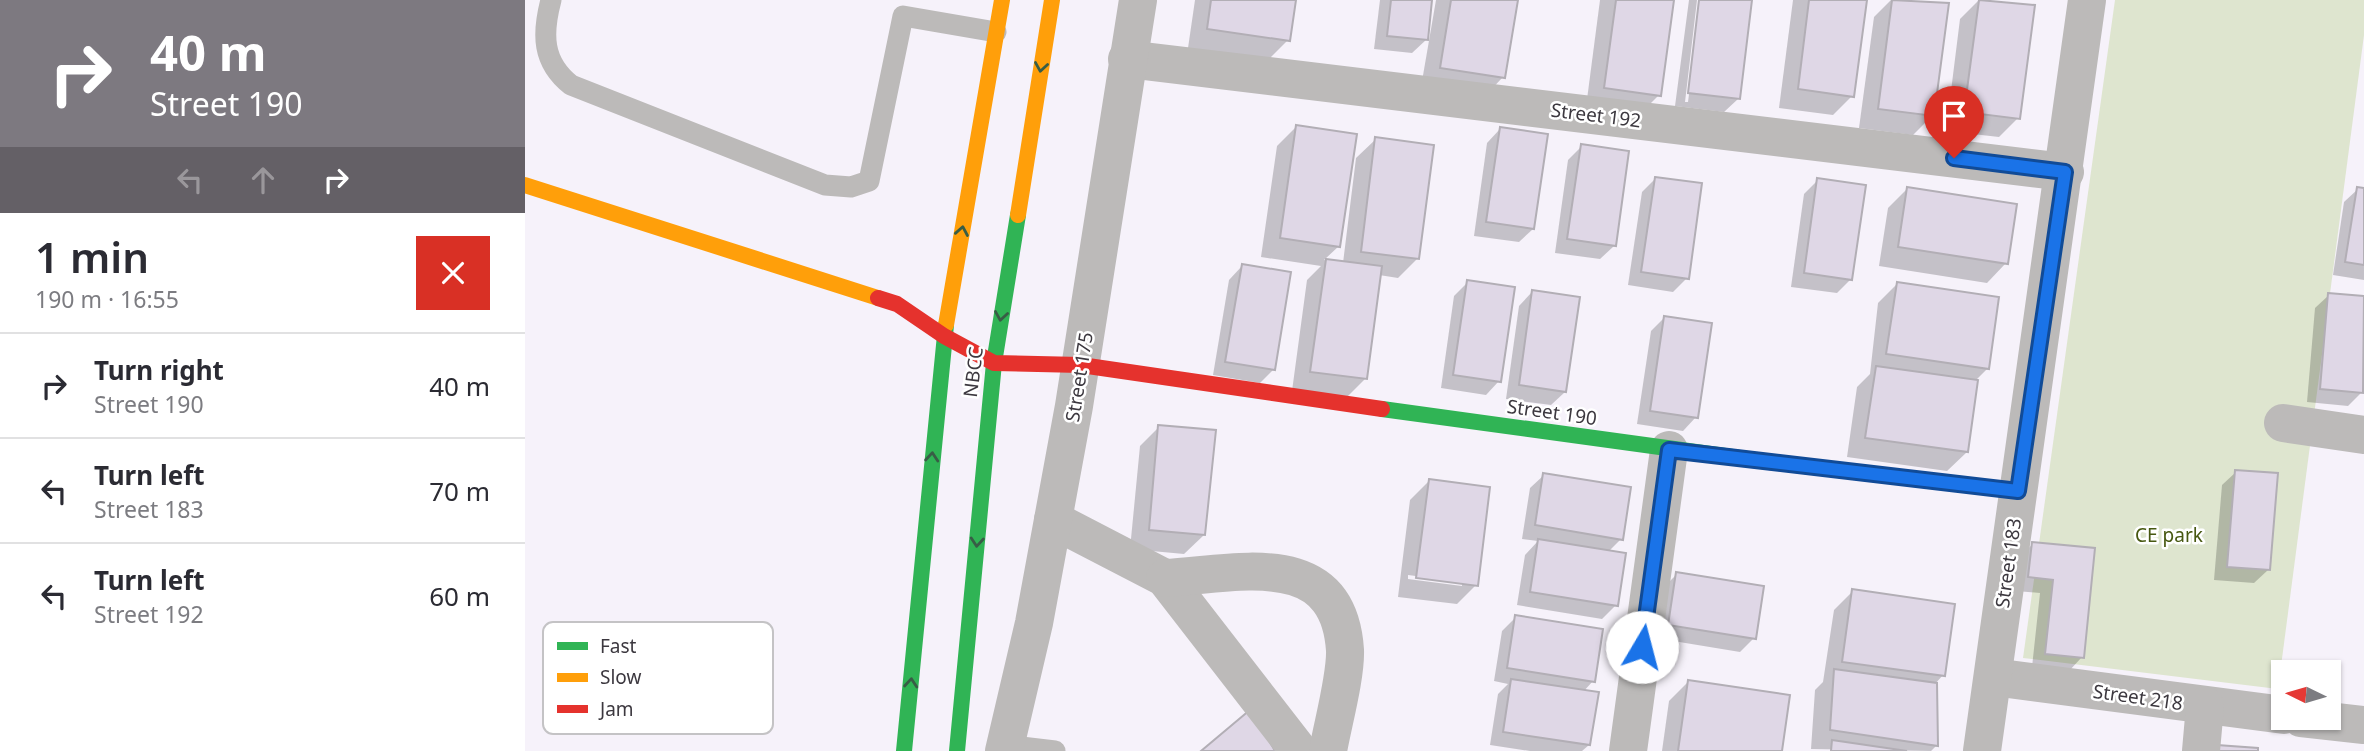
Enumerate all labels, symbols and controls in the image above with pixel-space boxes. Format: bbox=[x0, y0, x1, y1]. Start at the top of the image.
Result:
text: 40 m bbox=[150, 19, 267, 85]
icon: right bbox=[35, 28, 126, 119]
one-way arrow bbox=[1034, 61, 1049, 73]
text: Street 190 bbox=[150, 82, 303, 125]
pin bbox=[1924, 86, 1984, 158]
street label: Street 192 bbox=[1549, 97, 1643, 133]
icon: arrive bbox=[1935, 97, 1973, 135]
icon: left bbox=[171, 161, 209, 199]
icon: ahead bbox=[244, 161, 282, 199]
icon: right bbox=[317, 161, 355, 199]
one-way arrow bbox=[954, 225, 969, 237]
text: 1 min bbox=[35, 228, 149, 285]
button: close bbox=[416, 236, 490, 310]
text: 190 m · 16:55 bbox=[35, 283, 179, 315]
one-way arrow bbox=[994, 310, 1009, 322]
street label: Street 175 bbox=[1059, 330, 1099, 424]
street label: NBCC bbox=[957, 345, 989, 399]
text: Turn right bbox=[94, 352, 224, 388]
icon: right bbox=[35, 367, 73, 405]
text: 40 m bbox=[429, 368, 490, 404]
text: Street 190 bbox=[94, 388, 204, 420]
street label: Street 190 bbox=[1505, 393, 1599, 431]
one-way arrow bbox=[925, 451, 940, 462]
text: Turn left bbox=[94, 457, 205, 493]
icon: left bbox=[35, 472, 73, 510]
text: 70 m bbox=[429, 473, 490, 509]
text: Street 183 bbox=[94, 493, 204, 525]
street label: Street 183 bbox=[1989, 516, 2027, 610]
park label: CE park bbox=[2135, 522, 2203, 548]
one-way arrow bbox=[970, 537, 985, 548]
text: Turn left bbox=[94, 562, 205, 598]
icon: left bbox=[35, 577, 73, 615]
text: 60 m bbox=[429, 578, 490, 614]
text: Street 192 bbox=[94, 598, 204, 630]
position arrow bbox=[1605, 610, 1679, 684]
legend bbox=[543, 622, 773, 734]
text: Fast bbox=[600, 633, 637, 659]
north arrow bbox=[2271, 660, 2341, 730]
map controls bbox=[2271, 660, 2341, 730]
text: Slow bbox=[600, 664, 641, 690]
one-way arrow bbox=[903, 677, 918, 688]
street label: Street 218 bbox=[2091, 678, 2185, 716]
text: Jam bbox=[598, 696, 634, 722]

